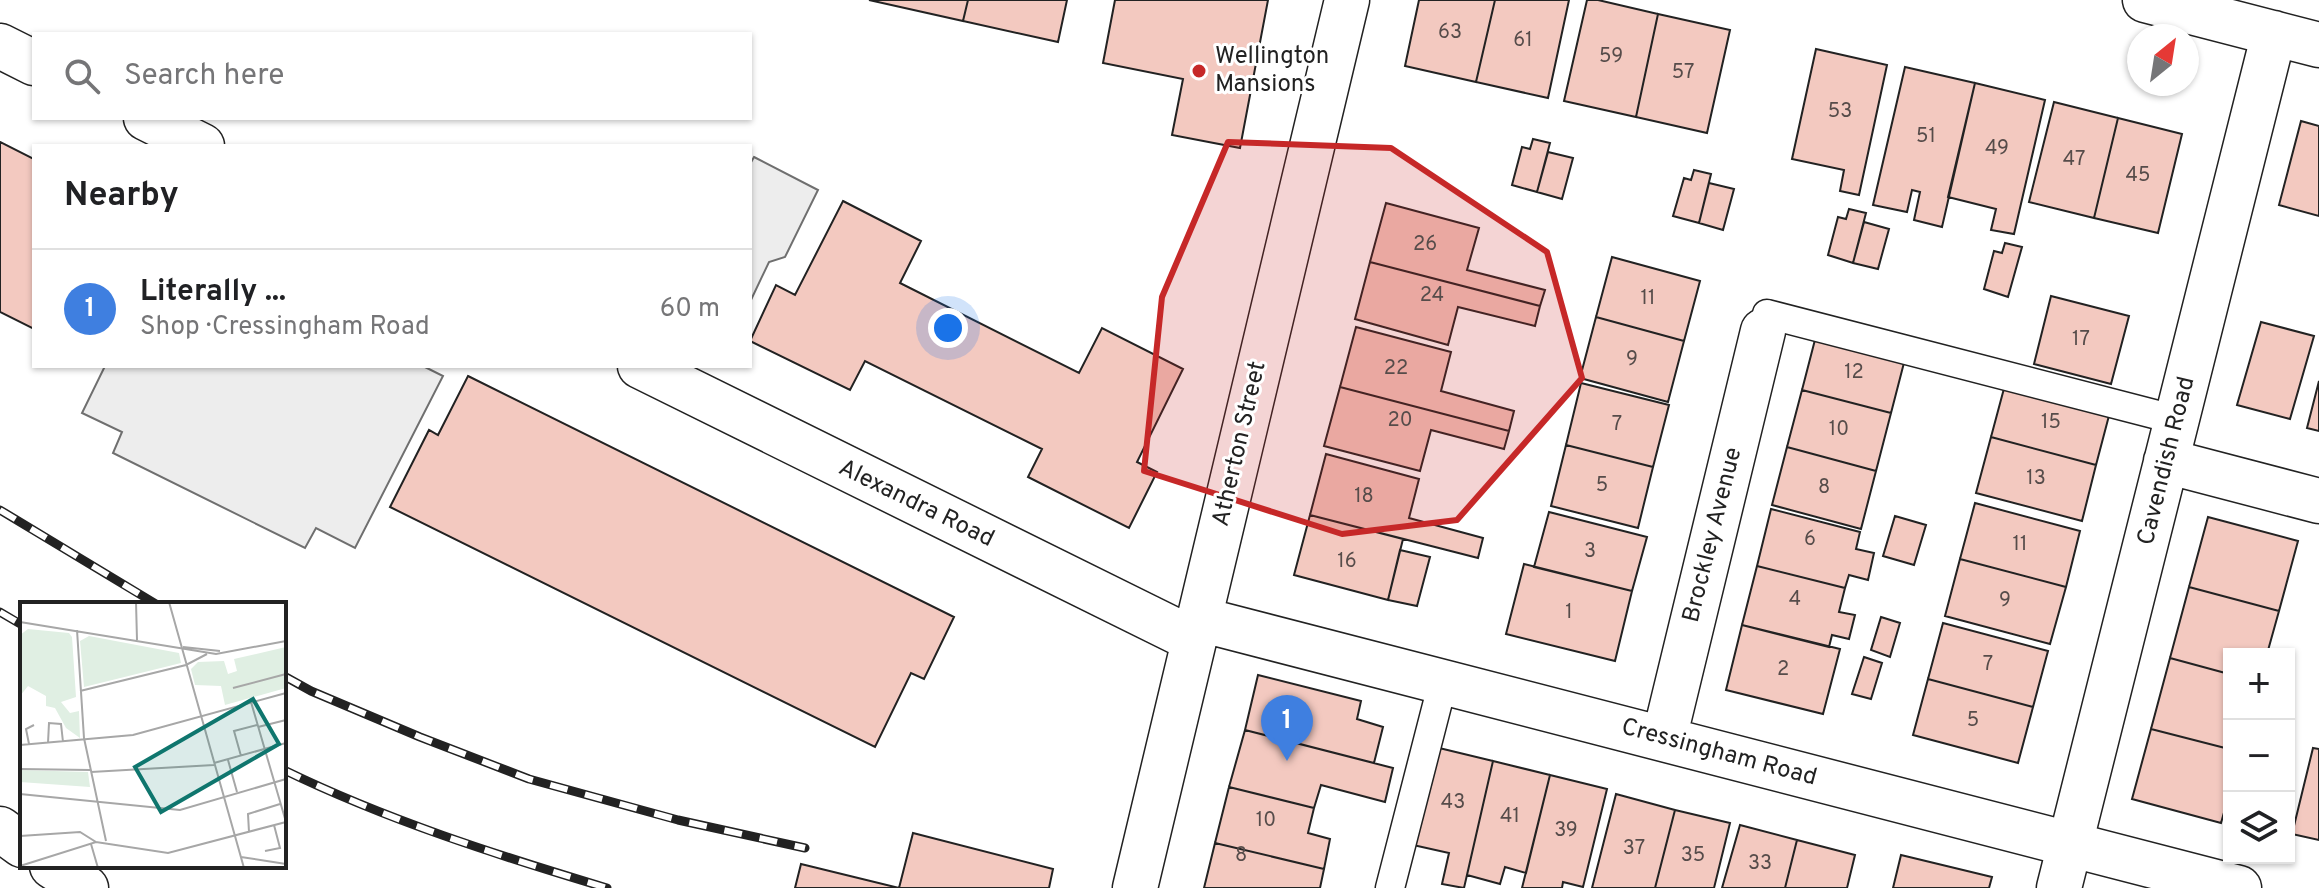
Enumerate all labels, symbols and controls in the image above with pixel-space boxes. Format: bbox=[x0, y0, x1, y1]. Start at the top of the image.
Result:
house number: 63 bbox=[1438, 20, 1462, 46]
north arrow bbox=[2127, 24, 2199, 96]
house number: 61 bbox=[1513, 28, 1533, 54]
search box bbox=[32, 32, 752, 120]
place label: Wellington Mansions bbox=[1215, 42, 1329, 100]
house number: 59 bbox=[1599, 44, 1623, 70]
icon: search bbox=[60, 54, 104, 98]
text: Search here bbox=[124, 58, 284, 95]
house number: 57 bbox=[1672, 60, 1694, 86]
marker: Wellington Mansions bbox=[1190, 62, 1208, 80]
house number: 53 bbox=[1828, 99, 1852, 125]
house number: 51 bbox=[1916, 124, 1936, 150]
house number: 49 bbox=[1985, 136, 2009, 162]
house number: 47 bbox=[2063, 147, 2085, 173]
house number: 45 bbox=[2126, 163, 2150, 189]
text: Nearby bbox=[64, 175, 179, 218]
house number: 26 bbox=[1413, 232, 1437, 258]
text: Literally ... bbox=[140, 274, 286, 311]
house number: 24 bbox=[1420, 283, 1444, 309]
house number: 11 bbox=[1641, 286, 1655, 312]
text: 1 bbox=[85, 293, 95, 326]
text: 60 m bbox=[660, 293, 720, 326]
your location bbox=[928, 308, 968, 348]
text: Shop · Cressingham Road bbox=[140, 311, 430, 344]
house number: 17 bbox=[2072, 327, 2090, 353]
house number: 9 bbox=[1626, 347, 1638, 373]
house number: 22 bbox=[1384, 356, 1408, 382]
street label: Atherton Street bbox=[1206, 358, 1274, 530]
house number: 12 bbox=[1844, 360, 1864, 386]
street label: Cavendish Road bbox=[2132, 374, 2202, 548]
house number: 20 bbox=[1387, 408, 1413, 434]
house number: 15 bbox=[2041, 410, 2061, 436]
house number: 7 bbox=[1612, 412, 1622, 438]
house number: 10 bbox=[1829, 417, 1849, 443]
street label: Brockley Avenue bbox=[1677, 444, 1749, 626]
street label: Alexandra Road bbox=[833, 453, 999, 555]
house number: 13 bbox=[2026, 466, 2046, 492]
house number: 5 bbox=[1596, 473, 1608, 499]
house number: 8 bbox=[1818, 475, 1830, 501]
house number: 18 bbox=[1354, 484, 1374, 510]
house number: 6 bbox=[1804, 527, 1816, 553]
house number: 11 bbox=[2013, 532, 2027, 558]
house number: 3 bbox=[1584, 539, 1596, 565]
house number: 16 bbox=[1337, 549, 1357, 575]
house number: 4 bbox=[1789, 587, 1801, 613]
house number: 9 bbox=[1999, 588, 2011, 614]
house number: 1 bbox=[1565, 600, 1573, 626]
inset map bbox=[20, 602, 286, 868]
map controls bbox=[2223, 648, 2295, 864]
button: + bbox=[2223, 648, 2295, 720]
house number: 7 bbox=[1983, 652, 1993, 678]
house number: 2 bbox=[1777, 657, 1789, 683]
pin: 1 bbox=[1261, 695, 1313, 761]
house number: 5 bbox=[1967, 708, 1979, 734]
street label: Cressingham Road bbox=[1618, 712, 1820, 794]
button: − bbox=[2223, 720, 2295, 792]
house number: 43 bbox=[1441, 790, 1465, 816]
button: layers bbox=[2223, 792, 2295, 864]
house number: 41 bbox=[1500, 804, 1520, 830]
house number: 10 bbox=[1256, 808, 1276, 834]
house number: 39 bbox=[1554, 818, 1578, 844]
house number: 37 bbox=[1623, 836, 1645, 862]
house number: 8 bbox=[1235, 843, 1247, 869]
house number: 35 bbox=[1681, 843, 1705, 869]
house number: 33 bbox=[1748, 851, 1772, 877]

